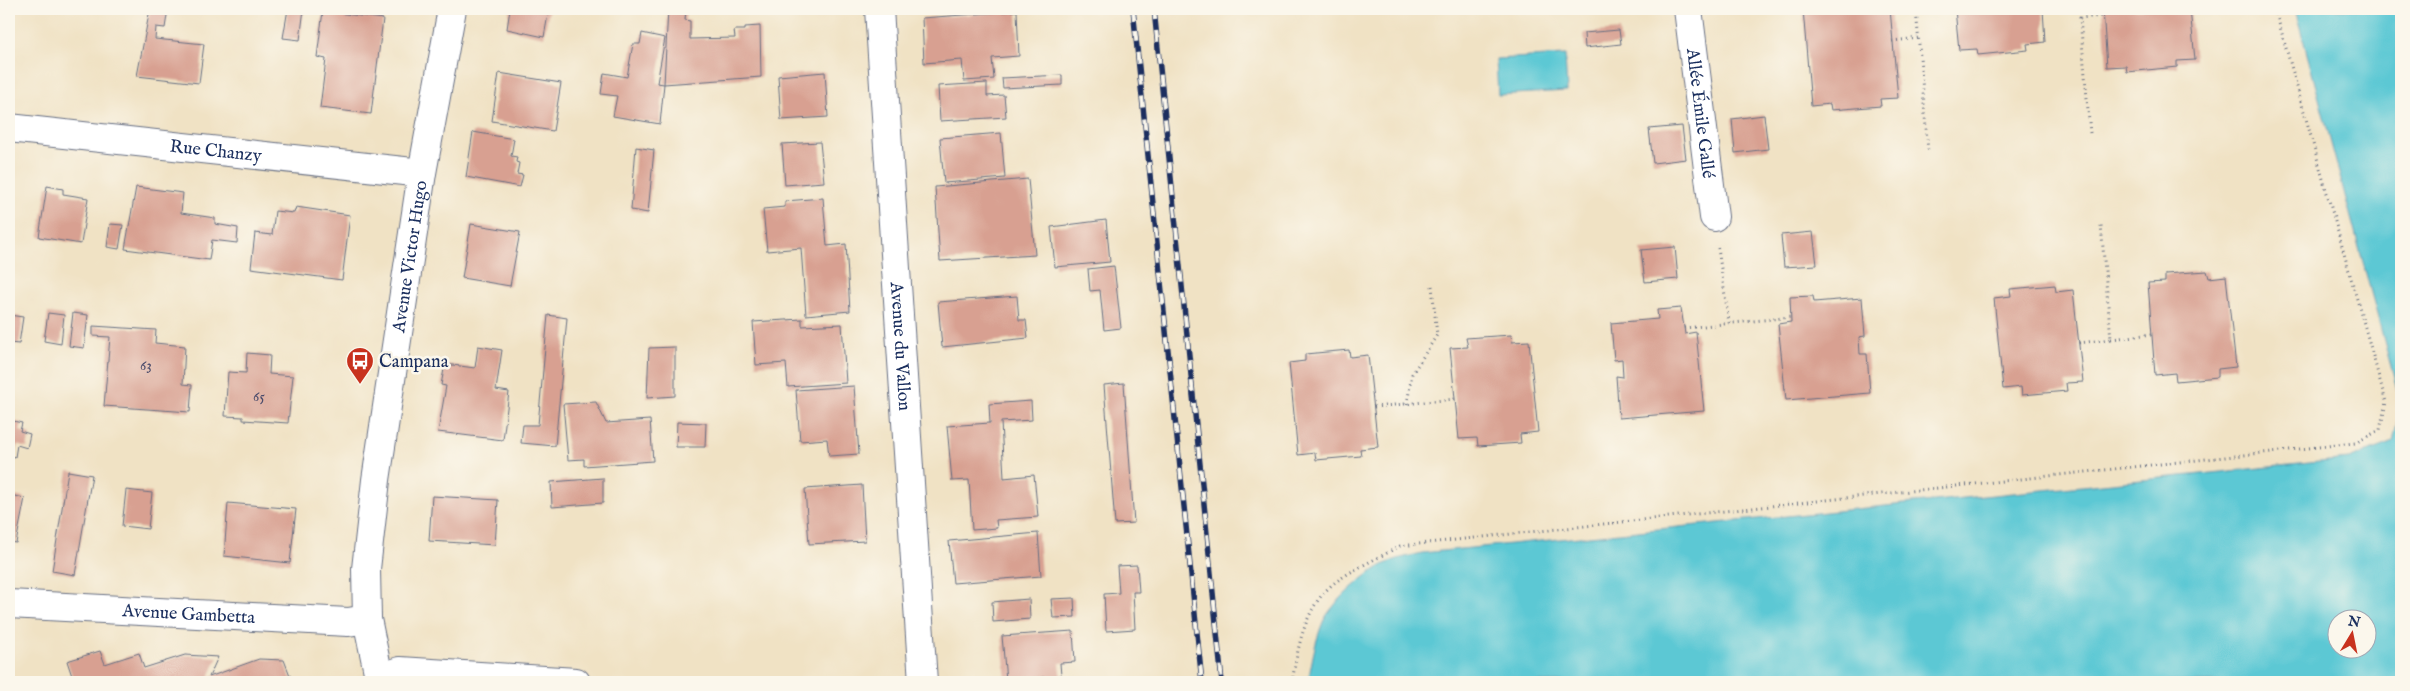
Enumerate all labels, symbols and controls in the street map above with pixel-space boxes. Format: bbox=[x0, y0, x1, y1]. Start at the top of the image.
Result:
street label: Allée Émile Gallé bbox=[1680, 46, 1719, 180]
street label: Rue Chanzy bbox=[169, 136, 263, 168]
street label: Avenue Victor Hugo bbox=[388, 179, 434, 335]
street label: Avenue du Vallon bbox=[884, 280, 915, 412]
bus stop icon: Campana bbox=[345, 346, 375, 385]
place label: Campana bbox=[379, 351, 449, 374]
house number: 63 bbox=[140, 356, 152, 375]
house number: 65 bbox=[253, 387, 265, 406]
street label: Avenue Gambetta bbox=[121, 600, 256, 630]
north arrow bbox=[2328, 608, 2378, 658]
text: N bbox=[2346, 612, 2362, 632]

